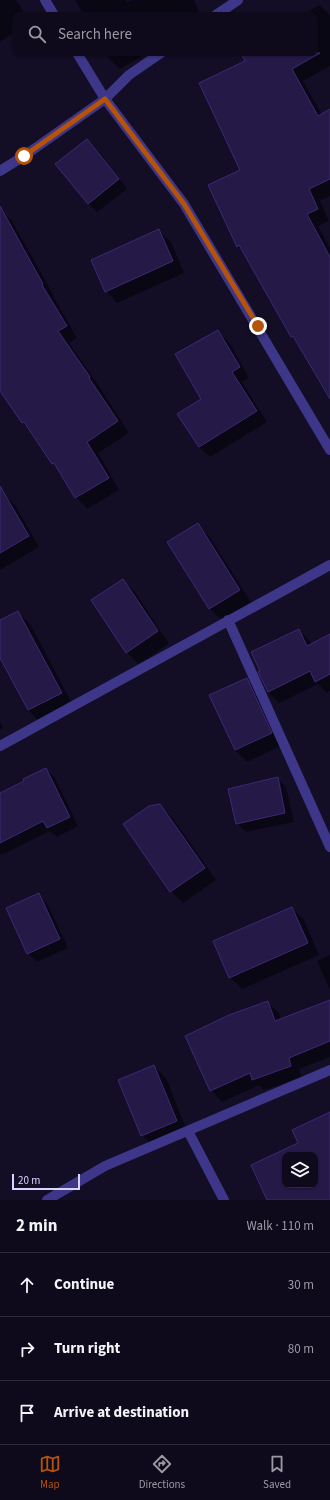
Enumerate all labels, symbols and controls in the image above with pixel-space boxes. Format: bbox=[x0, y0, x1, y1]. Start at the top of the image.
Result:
search box bbox=[12, 12, 318, 56]
icon: search bbox=[26, 23, 48, 45]
text: Search here bbox=[58, 24, 132, 45]
route start bbox=[15, 147, 33, 165]
route end bbox=[249, 317, 267, 335]
map controls bbox=[282, 1152, 318, 1188]
button: layers bbox=[282, 1152, 318, 1188]
scale bar bbox=[12, 1172, 80, 1191]
text: 20 m bbox=[18, 1173, 40, 1188]
text: 2 min bbox=[16, 1214, 57, 1238]
text: Walk · 110 m bbox=[246, 1217, 314, 1235]
icon: ahead bbox=[16, 1274, 38, 1296]
text: Continue bbox=[54, 1274, 114, 1295]
text: 30 m bbox=[288, 1276, 314, 1294]
icon: right bbox=[16, 1338, 38, 1360]
text: Turn right bbox=[54, 1338, 120, 1359]
text: 80 m bbox=[288, 1340, 314, 1358]
icon: arrive bbox=[16, 1402, 38, 1424]
text: Arrive at destination bbox=[54, 1402, 189, 1423]
tab: Map bbox=[39, 1453, 61, 1492]
tab: Directions bbox=[139, 1453, 185, 1492]
tab: Saved bbox=[263, 1453, 291, 1492]

